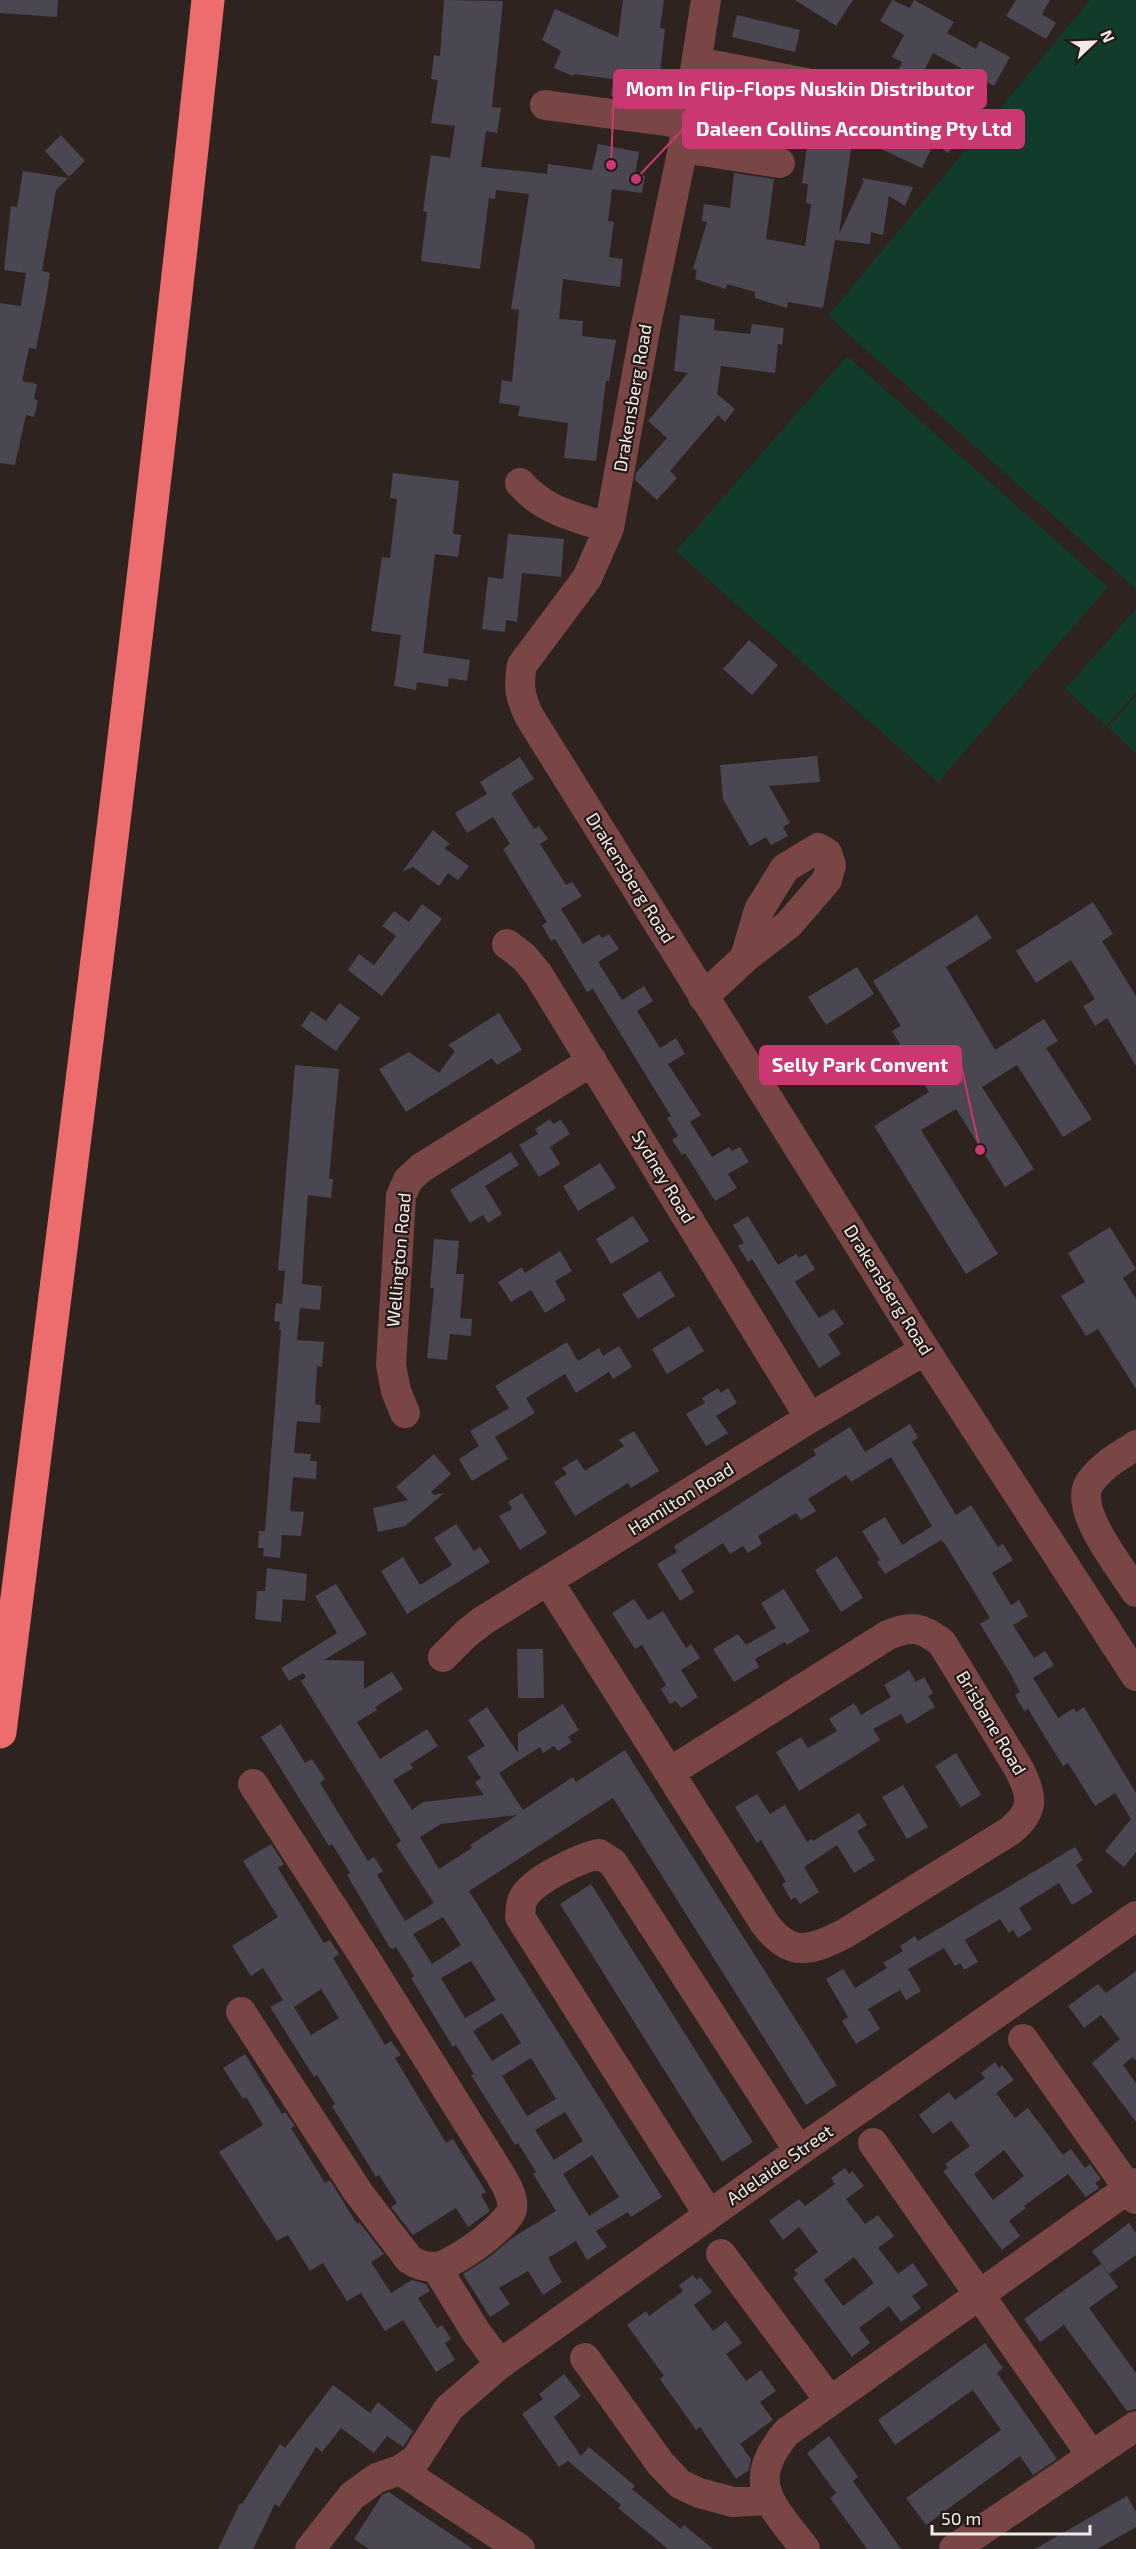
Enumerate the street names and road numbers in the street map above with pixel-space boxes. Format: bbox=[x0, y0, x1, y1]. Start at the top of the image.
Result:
street label: Drakensberg Road bbox=[608, 322, 656, 473]
street label: Drakensberg Road bbox=[582, 808, 680, 947]
street label: Sydney Road bbox=[628, 1126, 700, 1227]
street label: Wellington Road bbox=[381, 1192, 415, 1328]
street label: Drakensberg Road bbox=[840, 1220, 938, 1359]
street label: Hamilton Road bbox=[624, 1457, 737, 1539]
street label: Brisbane Road bbox=[952, 1666, 1032, 1779]
street label: Adelaide Street bbox=[722, 2119, 837, 2209]

